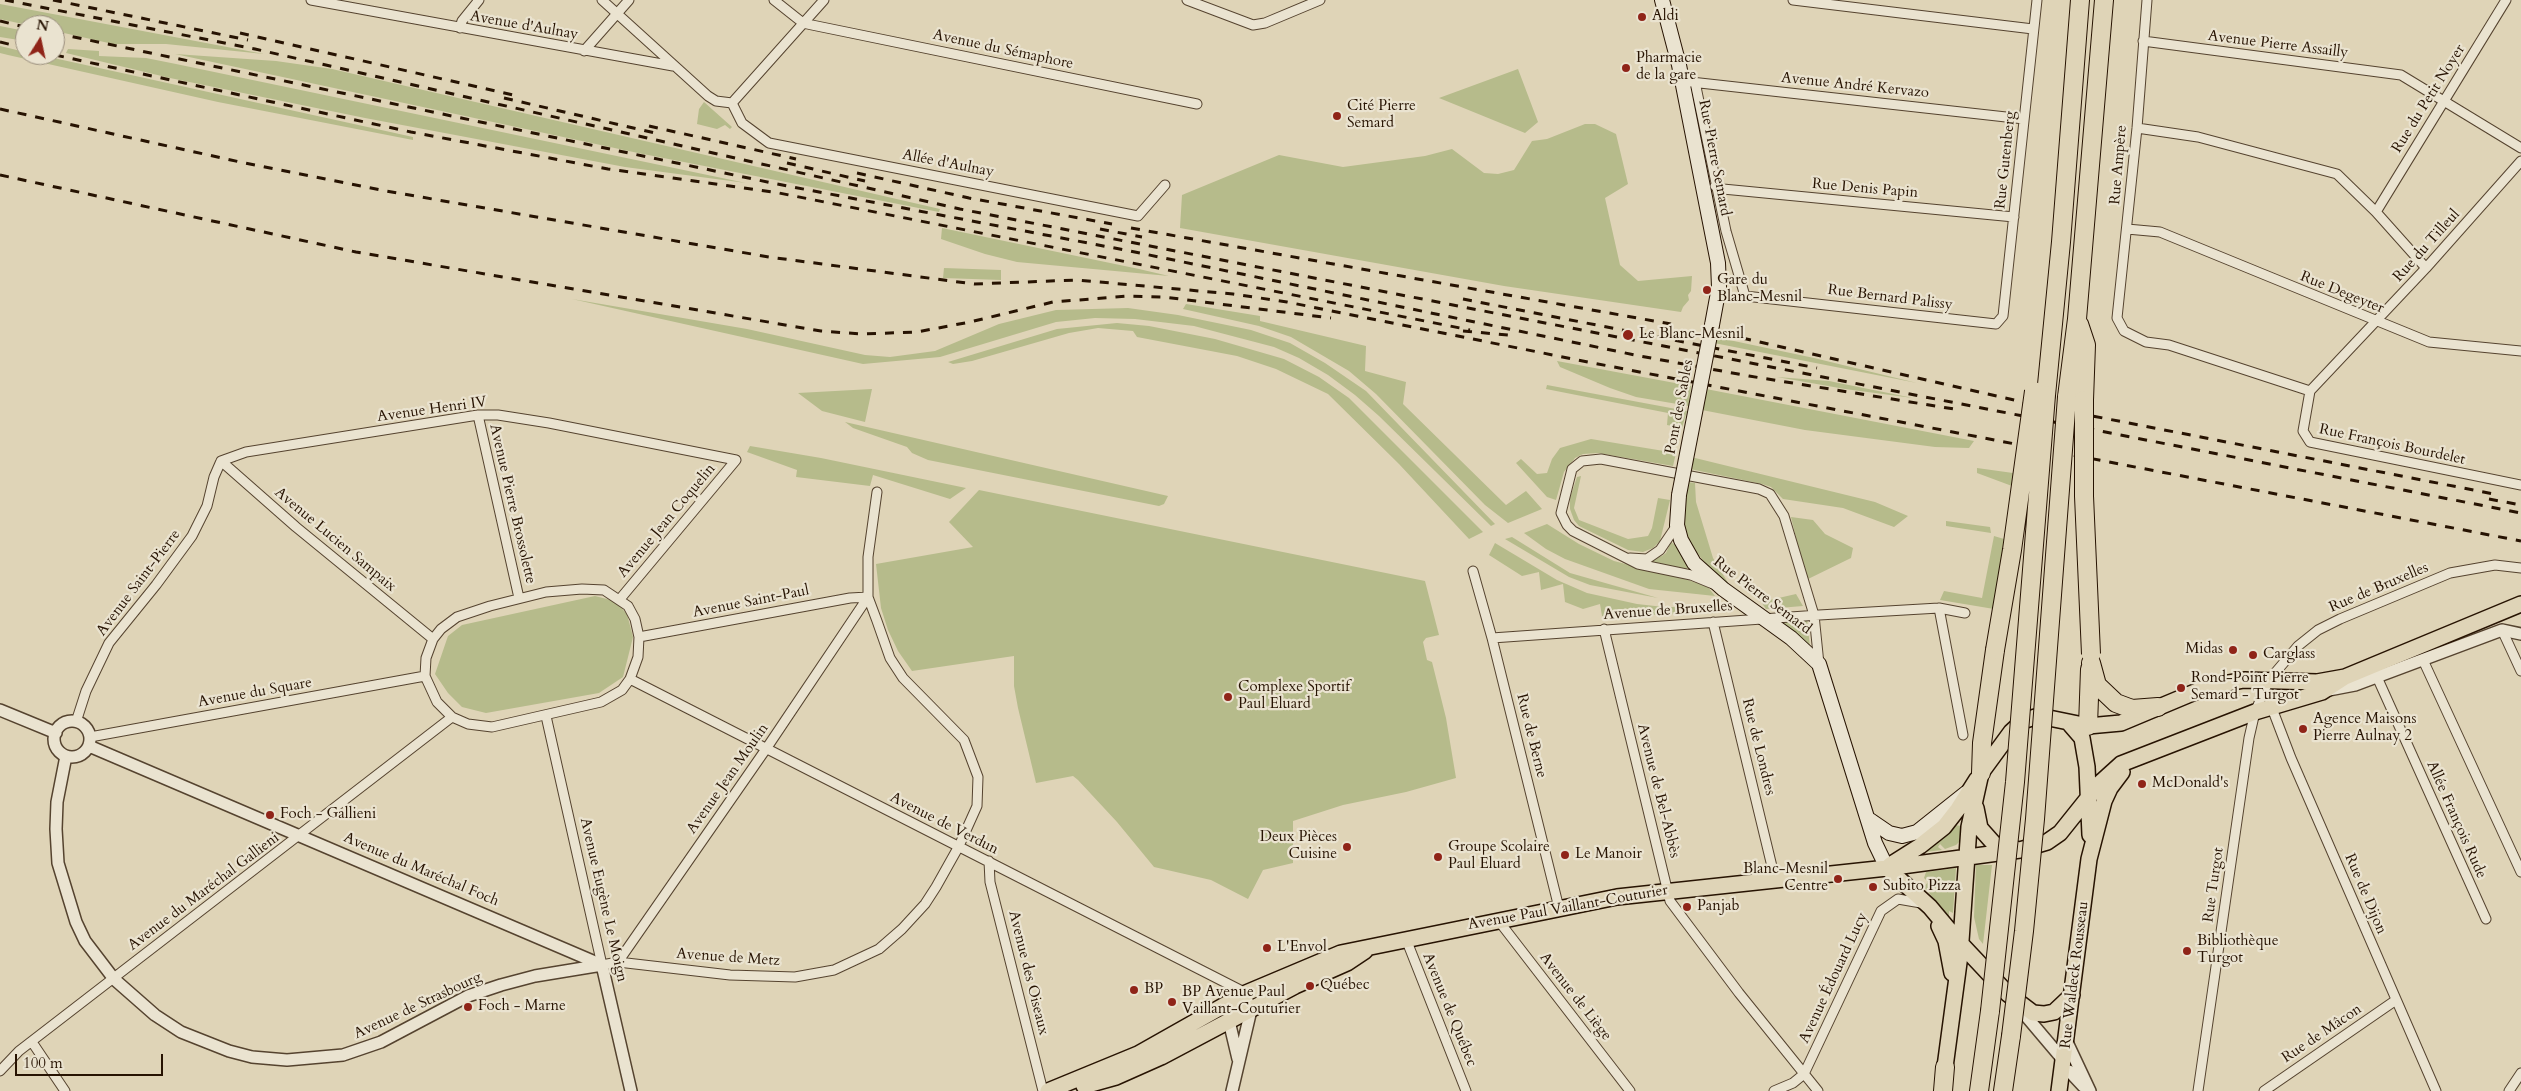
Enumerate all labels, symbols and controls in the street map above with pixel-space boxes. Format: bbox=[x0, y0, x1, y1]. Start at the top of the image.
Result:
street label: Avenue d'Aulnay bbox=[468, 8, 580, 44]
place label: Aldi bbox=[1652, 8, 1679, 26]
marker: Aldi bbox=[1636, 11, 1648, 23]
north arrow bbox=[15, 15, 65, 65]
text: N bbox=[35, 15, 50, 36]
street label: Avenue du Sémaphore bbox=[931, 26, 1075, 74]
street label: Avenue Pierre Assailly bbox=[2207, 27, 2349, 63]
street label: Rue du Petit Noyer bbox=[2388, 42, 2470, 156]
place label: Pharmacie de la gare bbox=[1636, 50, 1702, 85]
marker: Pharmacie de la gare bbox=[1620, 62, 1632, 74]
street label: Avenue André Kervazo bbox=[1780, 69, 1930, 103]
place label: Cité Pierre Semard bbox=[1347, 98, 1416, 133]
street label: Rue Pierre Semard bbox=[1694, 98, 1734, 218]
marker: Cité Pierre Semard bbox=[1331, 110, 1343, 122]
street label: Rue Gutenberg bbox=[1992, 110, 2020, 210]
street label: Rue Ampère bbox=[2107, 124, 2131, 206]
street label: Allée d'Aulnay bbox=[901, 146, 995, 182]
street label: Rue Denis Papin bbox=[1811, 175, 1919, 203]
street label: Rue du Tilleul bbox=[2390, 206, 2464, 286]
street label: Rue Degeyter bbox=[2298, 268, 2386, 318]
place label: Gare du Blanc-Mesnil bbox=[1717, 272, 1802, 307]
street label: Rue Bernard Palissy bbox=[1826, 281, 1954, 315]
marker: Gare du Blanc-Mesnil bbox=[1701, 284, 1713, 296]
place label: Le Blanc-Mesnil bbox=[1639, 326, 1744, 344]
marker: Le Blanc-Mesnil bbox=[1621, 328, 1635, 342]
street label: Pont des Sables bbox=[1662, 358, 1698, 456]
street label: Avenue Henri IV bbox=[376, 393, 488, 427]
street label: Rue François Bourdelet bbox=[2317, 421, 2467, 469]
street label: Avenue Pierre Brossolette bbox=[485, 422, 539, 586]
street label: Avenue Jean Coquelin bbox=[614, 461, 720, 581]
street label: Avenue Lucien Sampaix bbox=[271, 484, 399, 596]
street label: Avenue Saint-Pierre bbox=[93, 526, 185, 640]
street label: Rue Pierre Semard bbox=[1709, 553, 1815, 639]
street label: Rue de Bruxelles bbox=[2327, 559, 2431, 617]
street label: Avenue Saint-Paul bbox=[691, 582, 811, 622]
street label: Avenue de Bruxelles bbox=[1603, 598, 1733, 624]
place label: Midas bbox=[2185, 641, 2223, 659]
marker: Midas bbox=[2227, 644, 2239, 656]
place label: Carglass bbox=[2263, 646, 2315, 664]
marker: Carglass bbox=[2247, 649, 2259, 661]
place label: Rond-Point Pierre Semard - Turgot bbox=[2191, 670, 2309, 705]
street label: Avenue du Square bbox=[197, 674, 313, 712]
place label: Complexe Sportif Paul Eluard bbox=[1238, 679, 1350, 714]
marker: Rond-Point Pierre Semard - Turgot bbox=[2175, 682, 2187, 694]
marker: Complexe Sportif Paul Eluard bbox=[1222, 691, 1234, 703]
street label: Rue de Berne bbox=[1512, 692, 1550, 780]
street label: Rue de Londres bbox=[1737, 697, 1779, 797]
place label: Agence Maisons Pierre Aulnay 2 bbox=[2313, 711, 2417, 746]
street label: Avenue Jean Moulin bbox=[683, 720, 773, 838]
street label: Avenue de Bel-Abbès bbox=[1633, 722, 1683, 860]
marker: Agence Maisons Pierre Aulnay 2 bbox=[2297, 723, 2309, 735]
street label: Allée François Rude bbox=[2422, 759, 2490, 881]
place label: McDonald's bbox=[2152, 775, 2228, 793]
marker: McDonald's bbox=[2136, 778, 2148, 790]
street label: Avenue de Verdun bbox=[887, 789, 1001, 859]
place label: Foch - Gallieni bbox=[280, 806, 376, 824]
marker: Foch - Gallieni bbox=[264, 809, 276, 821]
street label: Avenue Eugène Le Moign bbox=[575, 816, 631, 984]
street label: Avenue du Maréchal Gallieni bbox=[125, 829, 283, 955]
street label: Avenue du Maréchal Foch bbox=[341, 829, 501, 911]
place label: Deux Pièces Cuisine bbox=[1260, 829, 1337, 864]
place label: Groupe Scolaire Paul Eluard bbox=[1448, 839, 1550, 874]
marker: Deux Pièces Cuisine bbox=[1341, 841, 1353, 853]
place label: Le Manoir bbox=[1575, 846, 1642, 864]
street label: Rue Turgot bbox=[2200, 846, 2228, 924]
marker: Le Manoir bbox=[1559, 849, 1571, 861]
marker: Groupe Scolaire Paul Eluard bbox=[1432, 851, 1444, 863]
street label: Rue de Dijon bbox=[2340, 851, 2390, 937]
place label: Blanc-Mesnil Centre bbox=[1743, 861, 1828, 896]
marker: Blanc-Mesnil Centre bbox=[1832, 873, 1844, 885]
place label: Subito Pizza bbox=[1883, 878, 1961, 896]
marker: Subito Pizza bbox=[1867, 881, 1879, 893]
street label: Avenue Paul Vaillant-Couturier bbox=[1467, 882, 1669, 934]
place label: Panjab bbox=[1697, 898, 1740, 916]
street label: Rue Waldeck Rousseau bbox=[2057, 900, 2093, 1050]
marker: Panjab bbox=[1681, 901, 1693, 913]
street label: Avenue des Oiseaux bbox=[1004, 909, 1052, 1037]
street label: Avenue Édouard Lucy bbox=[1796, 910, 1872, 1046]
place label: Bibliothèque Turgot bbox=[2197, 933, 2278, 968]
place label: L'Envol bbox=[1277, 939, 1327, 957]
marker: L'Envol bbox=[1261, 942, 1273, 954]
street label: Avenue de Metz bbox=[676, 945, 780, 971]
marker: Bibliothèque Turgot bbox=[2181, 945, 2193, 957]
street label: Avenue de Liège bbox=[1535, 949, 1615, 1045]
street label: Avenue de Québec bbox=[1418, 950, 1480, 1070]
street label: Avenue de Strasbourg bbox=[351, 968, 485, 1044]
place label: Québec bbox=[1320, 977, 1370, 995]
marker: Québec bbox=[1304, 980, 1316, 992]
place label: BP bbox=[1144, 981, 1163, 999]
marker: BP bbox=[1128, 984, 1140, 996]
place label: BP Avenue Paul Vaillant-Couturier bbox=[1182, 984, 1301, 1019]
marker: BP Avenue Paul Vaillant-Couturier bbox=[1166, 996, 1178, 1008]
place label: Foch - Marne bbox=[478, 998, 566, 1016]
marker: Foch - Marne bbox=[462, 1001, 474, 1013]
street label: Rue de Mâcon bbox=[2279, 1001, 2365, 1067]
scale bar bbox=[18, 1044, 165, 1076]
text: 100 m bbox=[23, 1053, 63, 1073]

